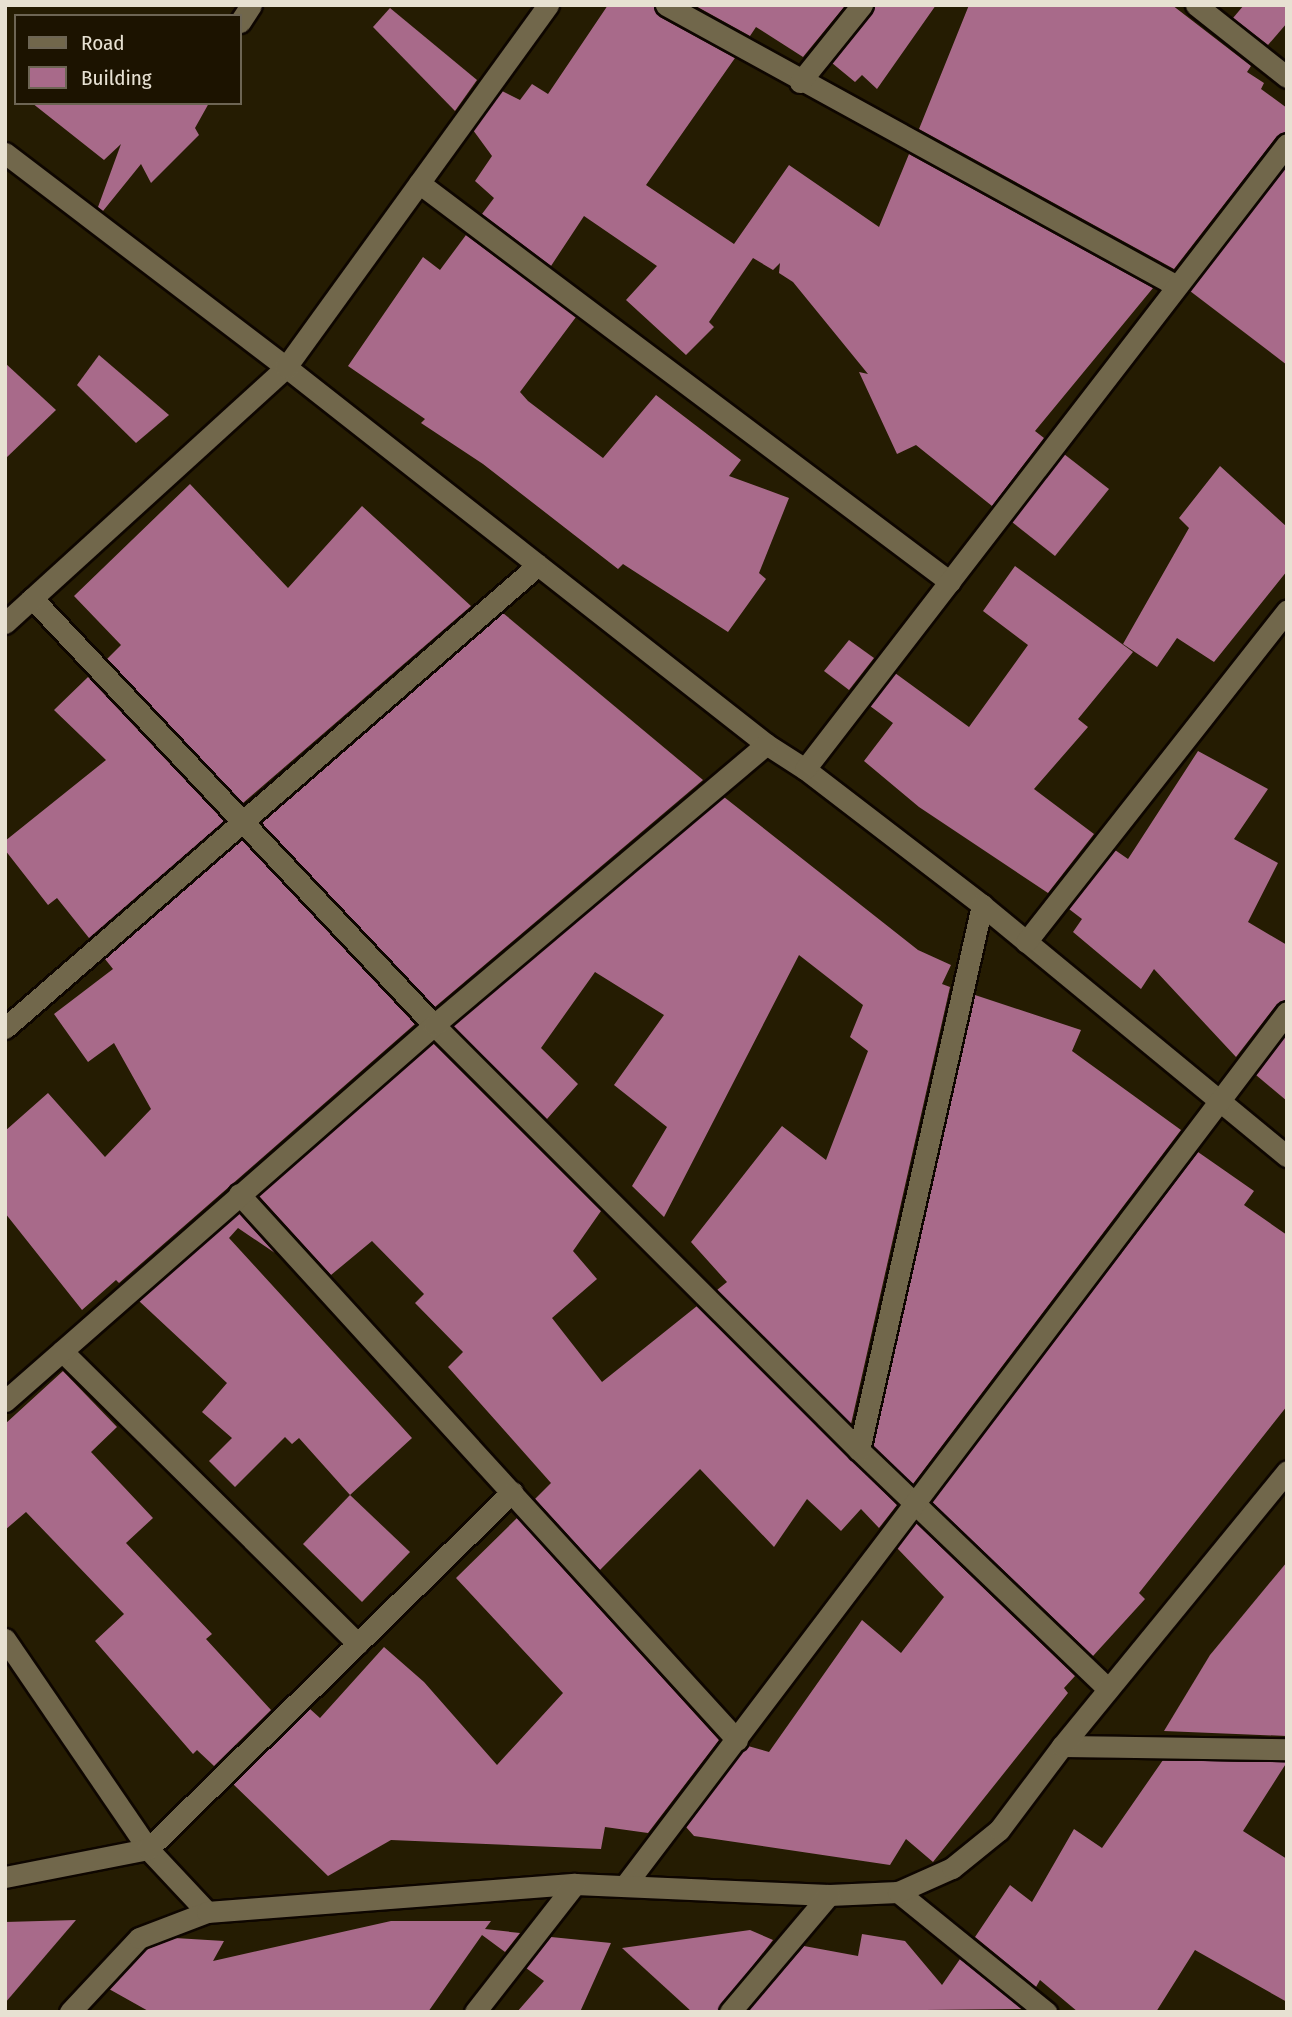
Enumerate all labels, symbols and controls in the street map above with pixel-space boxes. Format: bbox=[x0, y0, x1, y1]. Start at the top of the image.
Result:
legend bbox=[14, 14, 242, 105]
text: Road bbox=[81, 30, 125, 56]
text: Building bbox=[81, 65, 152, 91]

